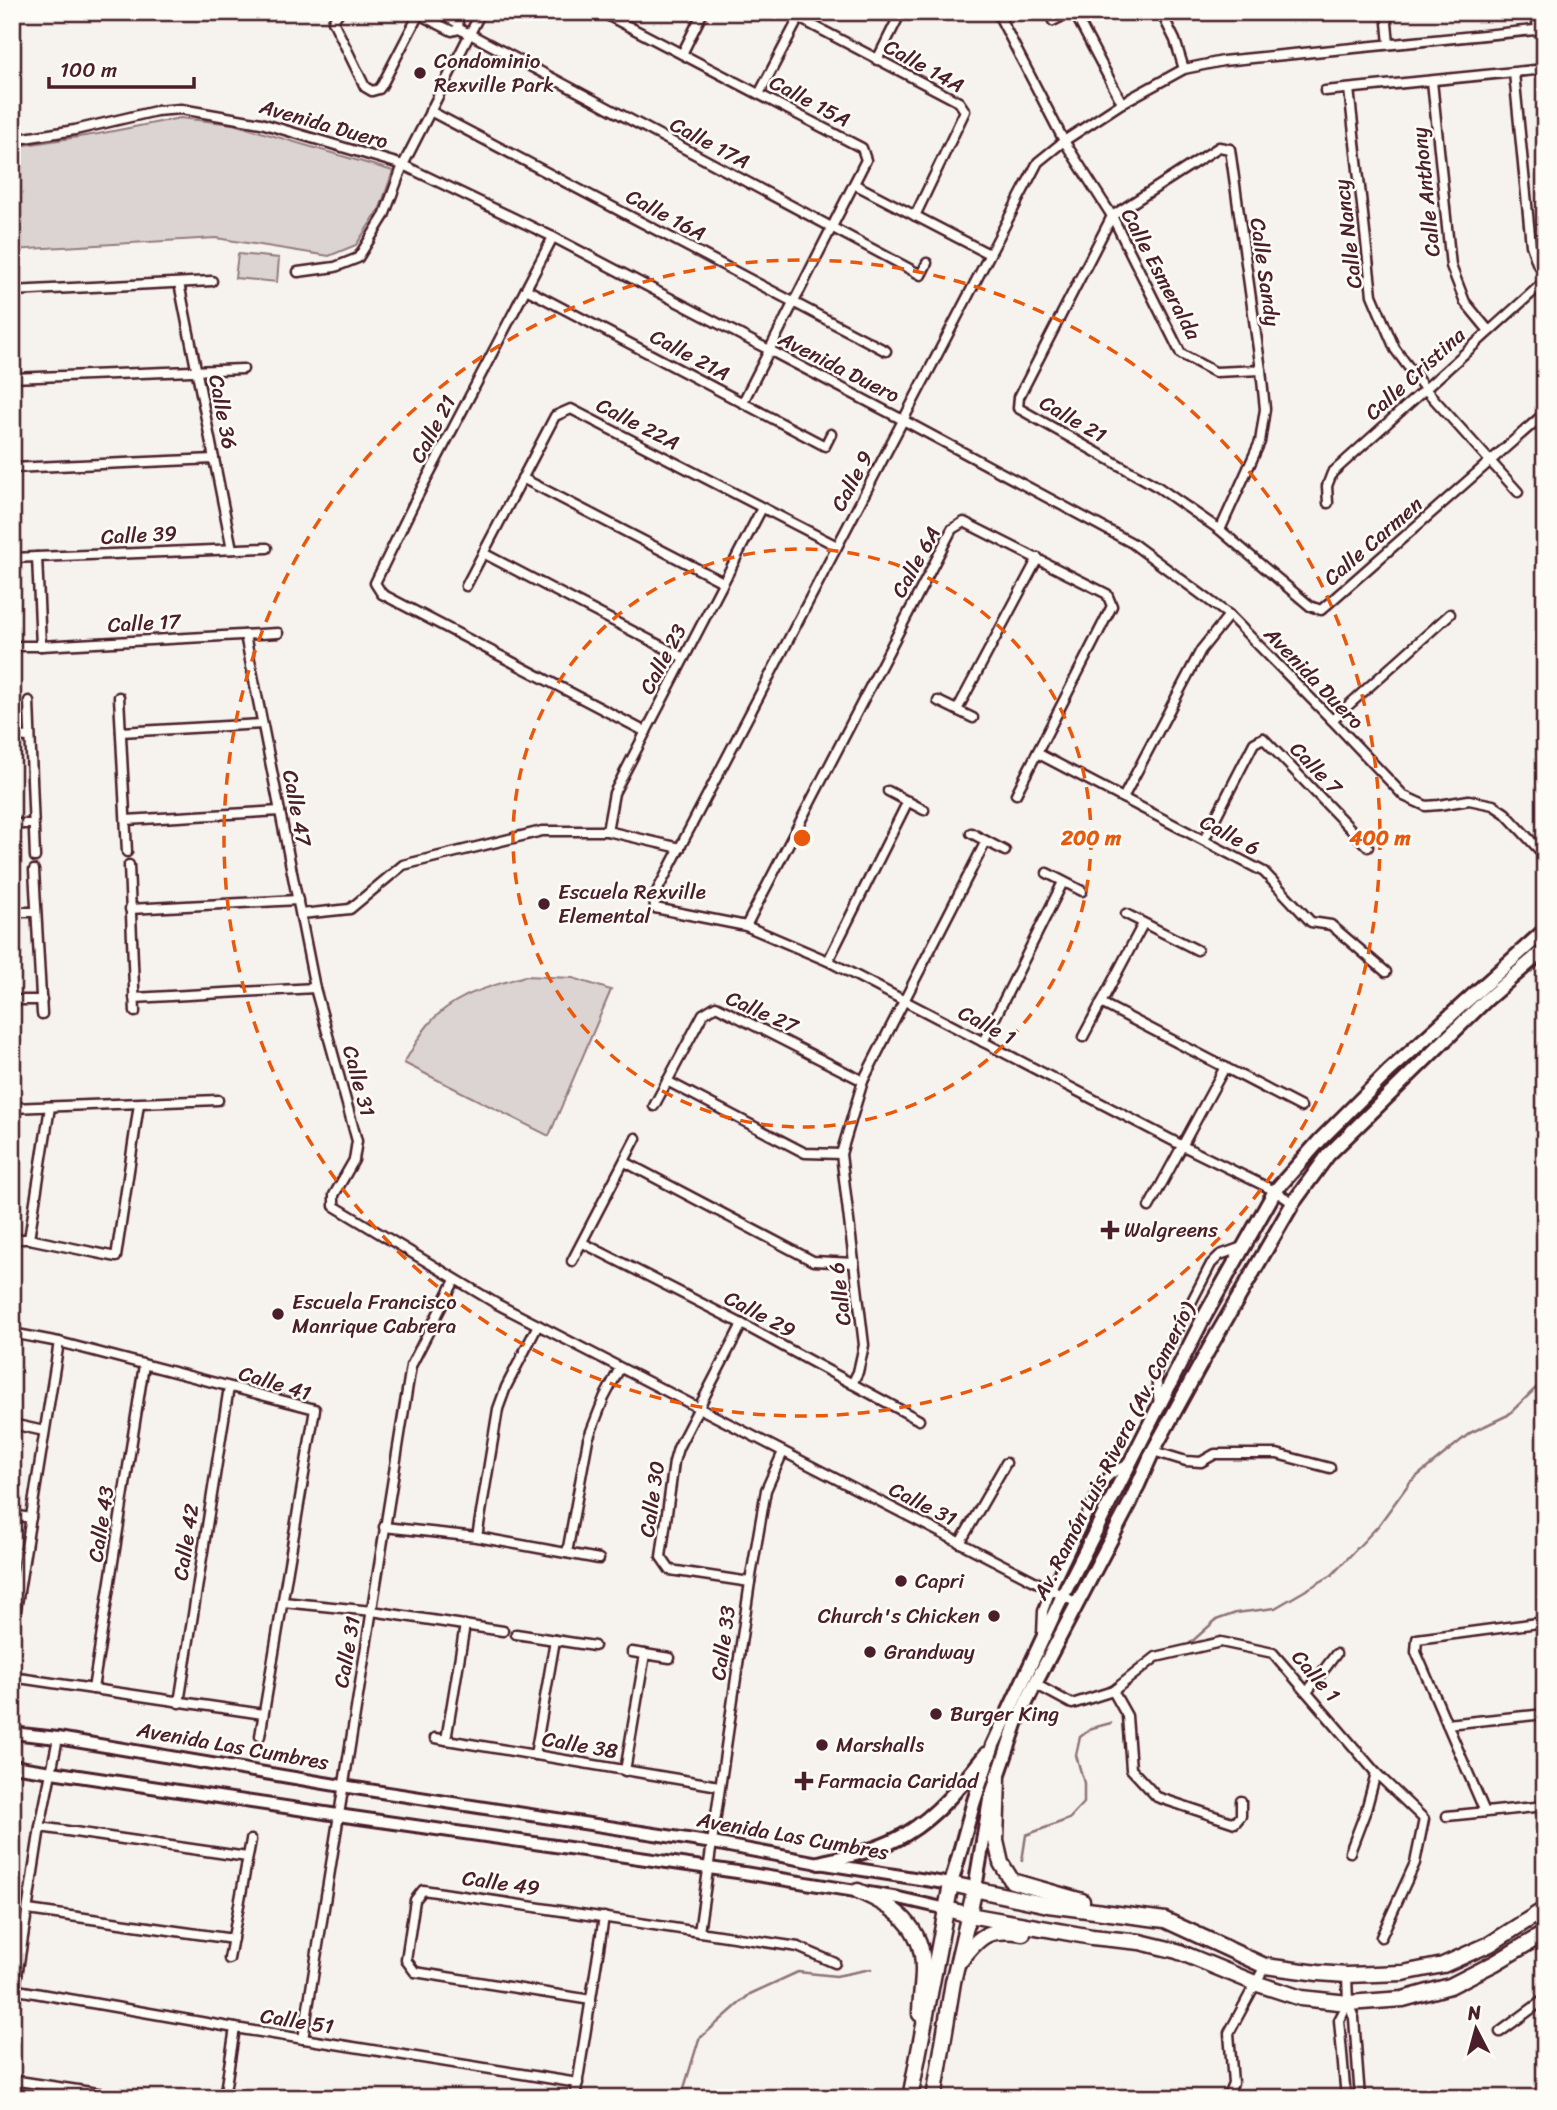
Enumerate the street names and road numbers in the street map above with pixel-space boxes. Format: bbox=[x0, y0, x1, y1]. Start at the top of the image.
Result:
street label: Calle 14A bbox=[876, 28, 972, 104]
street label: Calle 15A bbox=[762, 64, 858, 138]
street label: Avenida Duero bbox=[254, 87, 393, 160]
street label: Calle 17A bbox=[663, 106, 757, 180]
street label: Calle Anthony bbox=[1400, 125, 1452, 259]
street label: Calle Nancy bbox=[1322, 177, 1374, 291]
street label: Calle 16A bbox=[619, 178, 713, 252]
street label: Calle Esmeralda bbox=[1110, 201, 1212, 347]
street label: Calle Sandy bbox=[1239, 215, 1291, 329]
street label: Calle Cristina bbox=[1355, 317, 1475, 430]
street label: Calle 21A bbox=[643, 318, 737, 392]
street label: Avenida Duero bbox=[771, 320, 906, 414]
street label: Calle 36 bbox=[197, 371, 249, 453]
street label: Calle 21 bbox=[1032, 384, 1114, 454]
street label: Calle 22A bbox=[589, 387, 687, 461]
street label: Calle 21 bbox=[399, 388, 467, 470]
street label: Calle 9 bbox=[820, 443, 884, 519]
street label: Calle Carmen bbox=[1314, 487, 1432, 595]
street label: Calle 39 bbox=[100, 514, 178, 556]
street label: Calle 6A bbox=[881, 519, 951, 605]
street label: Calle 17 bbox=[107, 602, 183, 644]
street label: Calle 23 bbox=[628, 616, 698, 701]
street label: Avenida Duero bbox=[1254, 617, 1374, 739]
street label: Calle 7 bbox=[1280, 732, 1353, 806]
street label: Calle 47 bbox=[271, 767, 323, 851]
street label: Calle 6 bbox=[1193, 803, 1267, 867]
street label: Calle 27 bbox=[720, 979, 806, 1046]
street label: Calle 1 bbox=[951, 994, 1023, 1056]
street label: Calle 31 bbox=[331, 1041, 387, 1121]
street label: Calle 6 bbox=[817, 1260, 863, 1328]
street label: Calle 29 bbox=[717, 1279, 803, 1349]
street label: Av. Ramón Luis Rivera (Av. Comerío) bbox=[1022, 1294, 1207, 1608]
street label: Calle 41 bbox=[234, 1354, 316, 1412]
street label: Calle 30 bbox=[628, 1458, 676, 1540]
street label: Calle 31 bbox=[882, 1471, 964, 1537]
street label: Calle 43 bbox=[76, 1483, 126, 1565]
street label: Calle 42 bbox=[161, 1501, 211, 1583]
street label: Calle 33 bbox=[699, 1603, 747, 1683]
street label: Calle 31 bbox=[322, 1613, 372, 1691]
street label: Calle 1 bbox=[1282, 1641, 1350, 1711]
street label: Avenida Las Cumbres bbox=[133, 1710, 332, 1782]
street label: Calle 38 bbox=[539, 1720, 621, 1770]
street label: Avenida Las Cumbres bbox=[693, 1800, 892, 1872]
street label: Calle 49 bbox=[460, 1859, 542, 1907]
street label: Calle 51 bbox=[258, 1996, 336, 2046]

